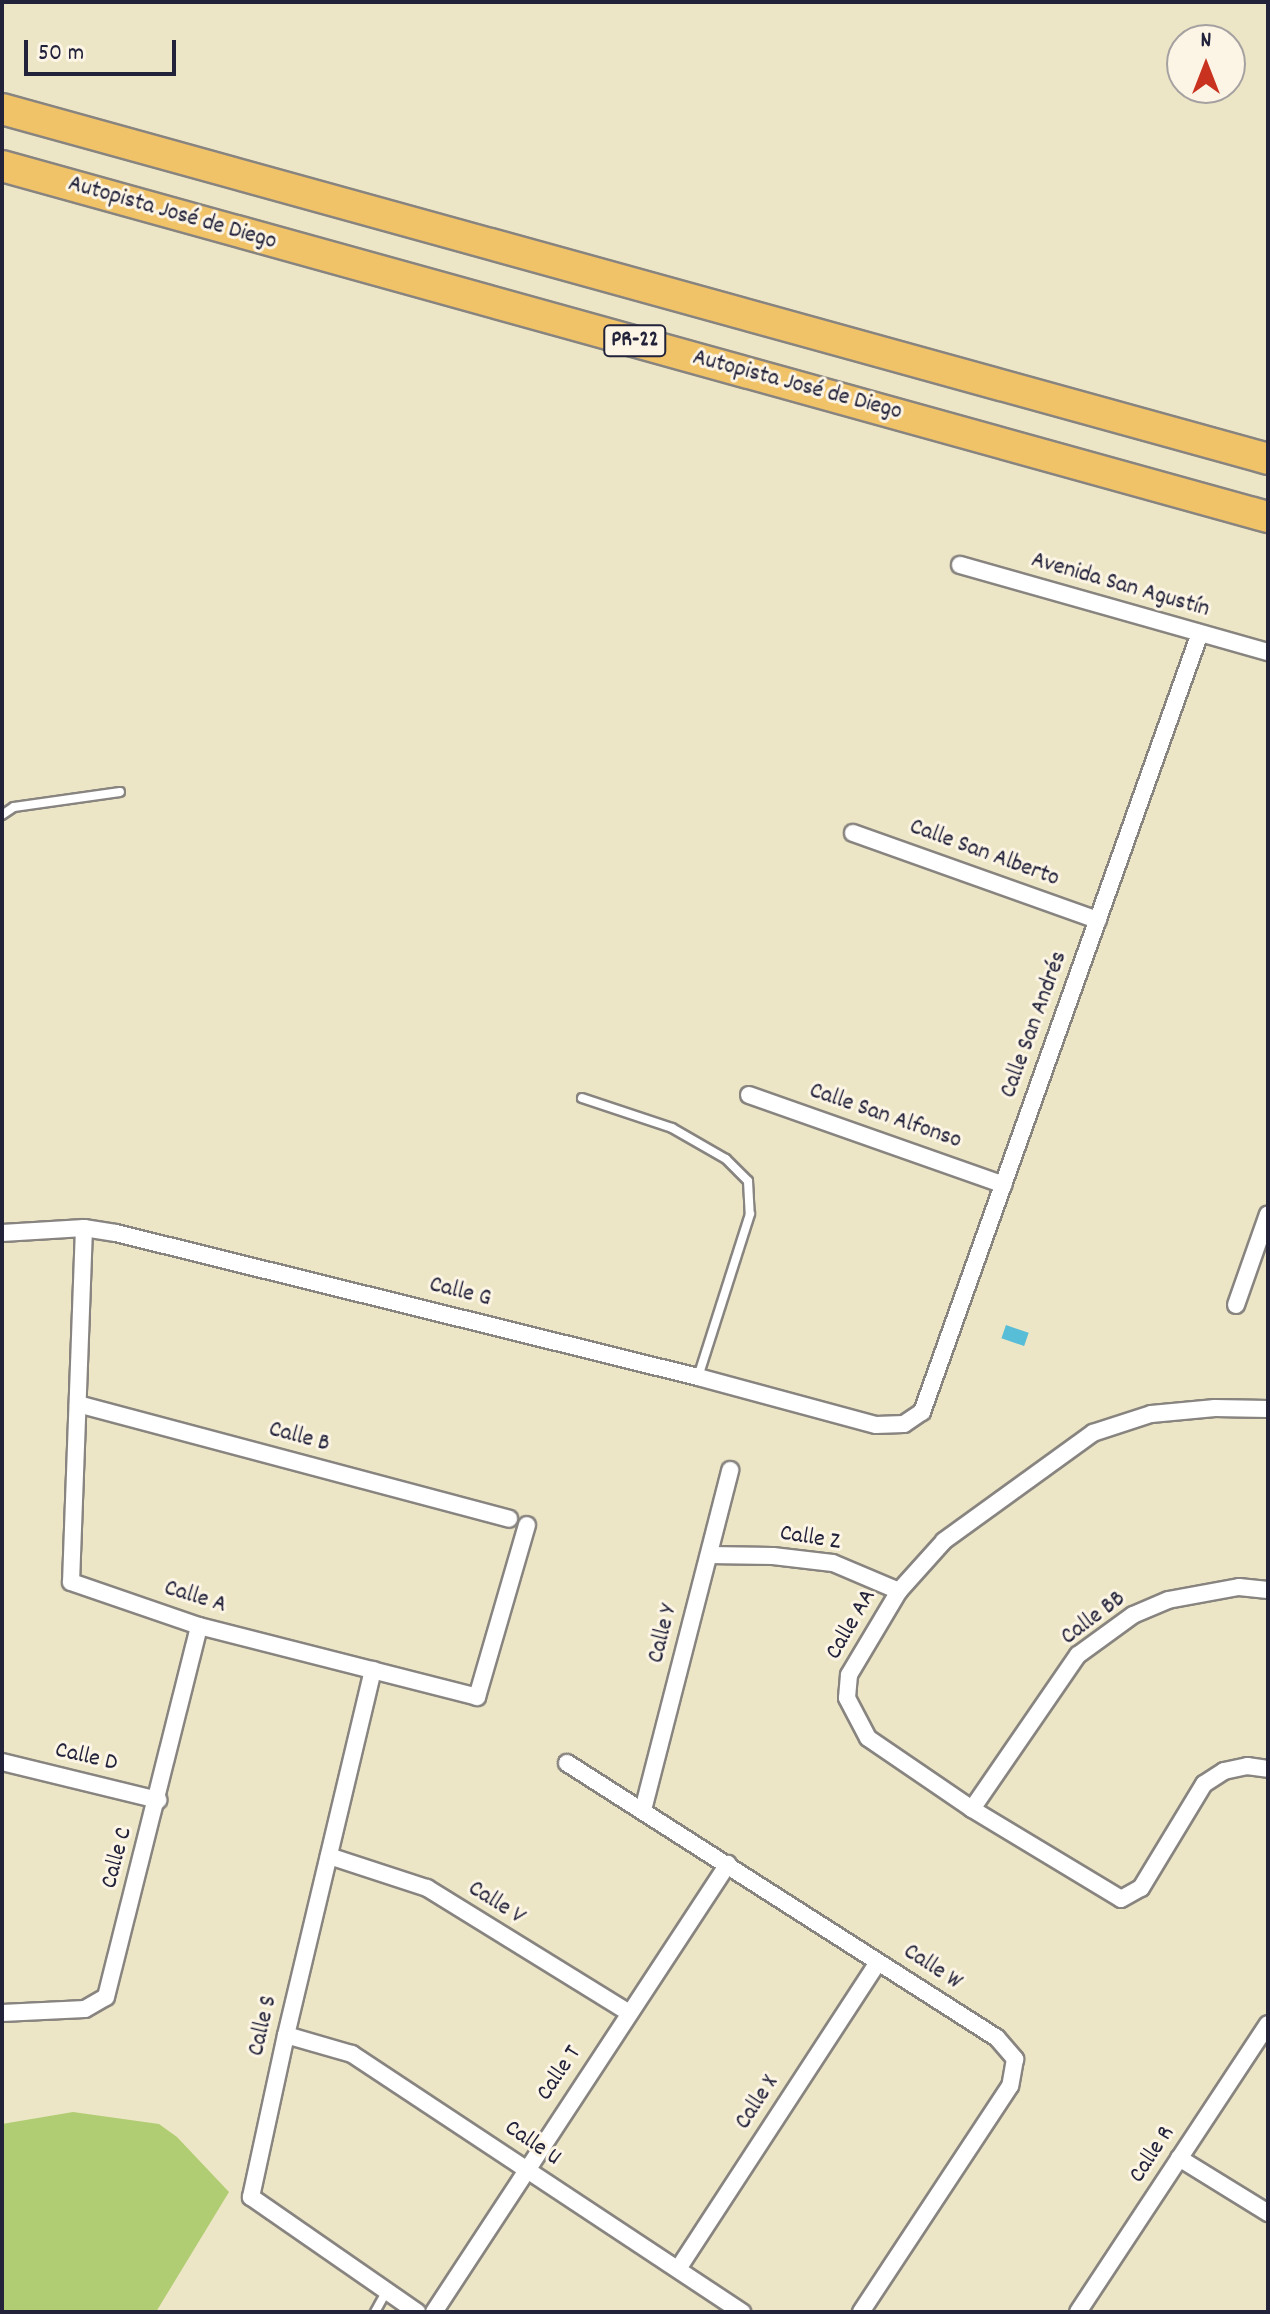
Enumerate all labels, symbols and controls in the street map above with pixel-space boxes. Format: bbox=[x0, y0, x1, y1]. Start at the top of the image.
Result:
scale bar bbox=[28, 24, 180, 74]
north arrow bbox=[1166, 24, 1246, 104]
text: N bbox=[1201, 26, 1211, 57]
text: 50 m bbox=[38, 37, 84, 71]
street label: Autopista José de Diego bbox=[65, 170, 279, 258]
road number: PR-22 bbox=[603, 323, 667, 359]
street label: Autopista José de Diego bbox=[689, 344, 905, 428]
street label: Avenida San Agustín bbox=[1028, 547, 1212, 625]
street label: Calle San Alberto bbox=[905, 814, 1063, 894]
street label: Calle San Andrés bbox=[995, 948, 1075, 1102]
street label: Calle San Alfonso bbox=[805, 1078, 965, 1156]
street label: Calle G bbox=[426, 1271, 494, 1315]
street label: Calle B bbox=[265, 1416, 333, 1460]
street label: Calle Z bbox=[778, 1520, 842, 1558]
street label: Calle A bbox=[160, 1575, 230, 1621]
street label: Calle AA bbox=[820, 1585, 884, 1665]
street label: Calle BB bbox=[1056, 1585, 1132, 1653]
street label: Calle Y bbox=[643, 1602, 685, 1666]
street label: Calle D bbox=[52, 1737, 120, 1779]
street label: Calle C bbox=[96, 1824, 140, 1892]
street label: Calle V bbox=[462, 1875, 530, 1933]
street label: Calle W bbox=[897, 1938, 967, 1998]
street label: Calle S bbox=[243, 1993, 285, 2059]
street label: Calle T bbox=[531, 2041, 589, 2107]
street label: Calle X bbox=[730, 2070, 786, 2136]
street label: Calle U bbox=[498, 2115, 566, 2173]
street label: Calle R bbox=[1124, 2121, 1182, 2189]

